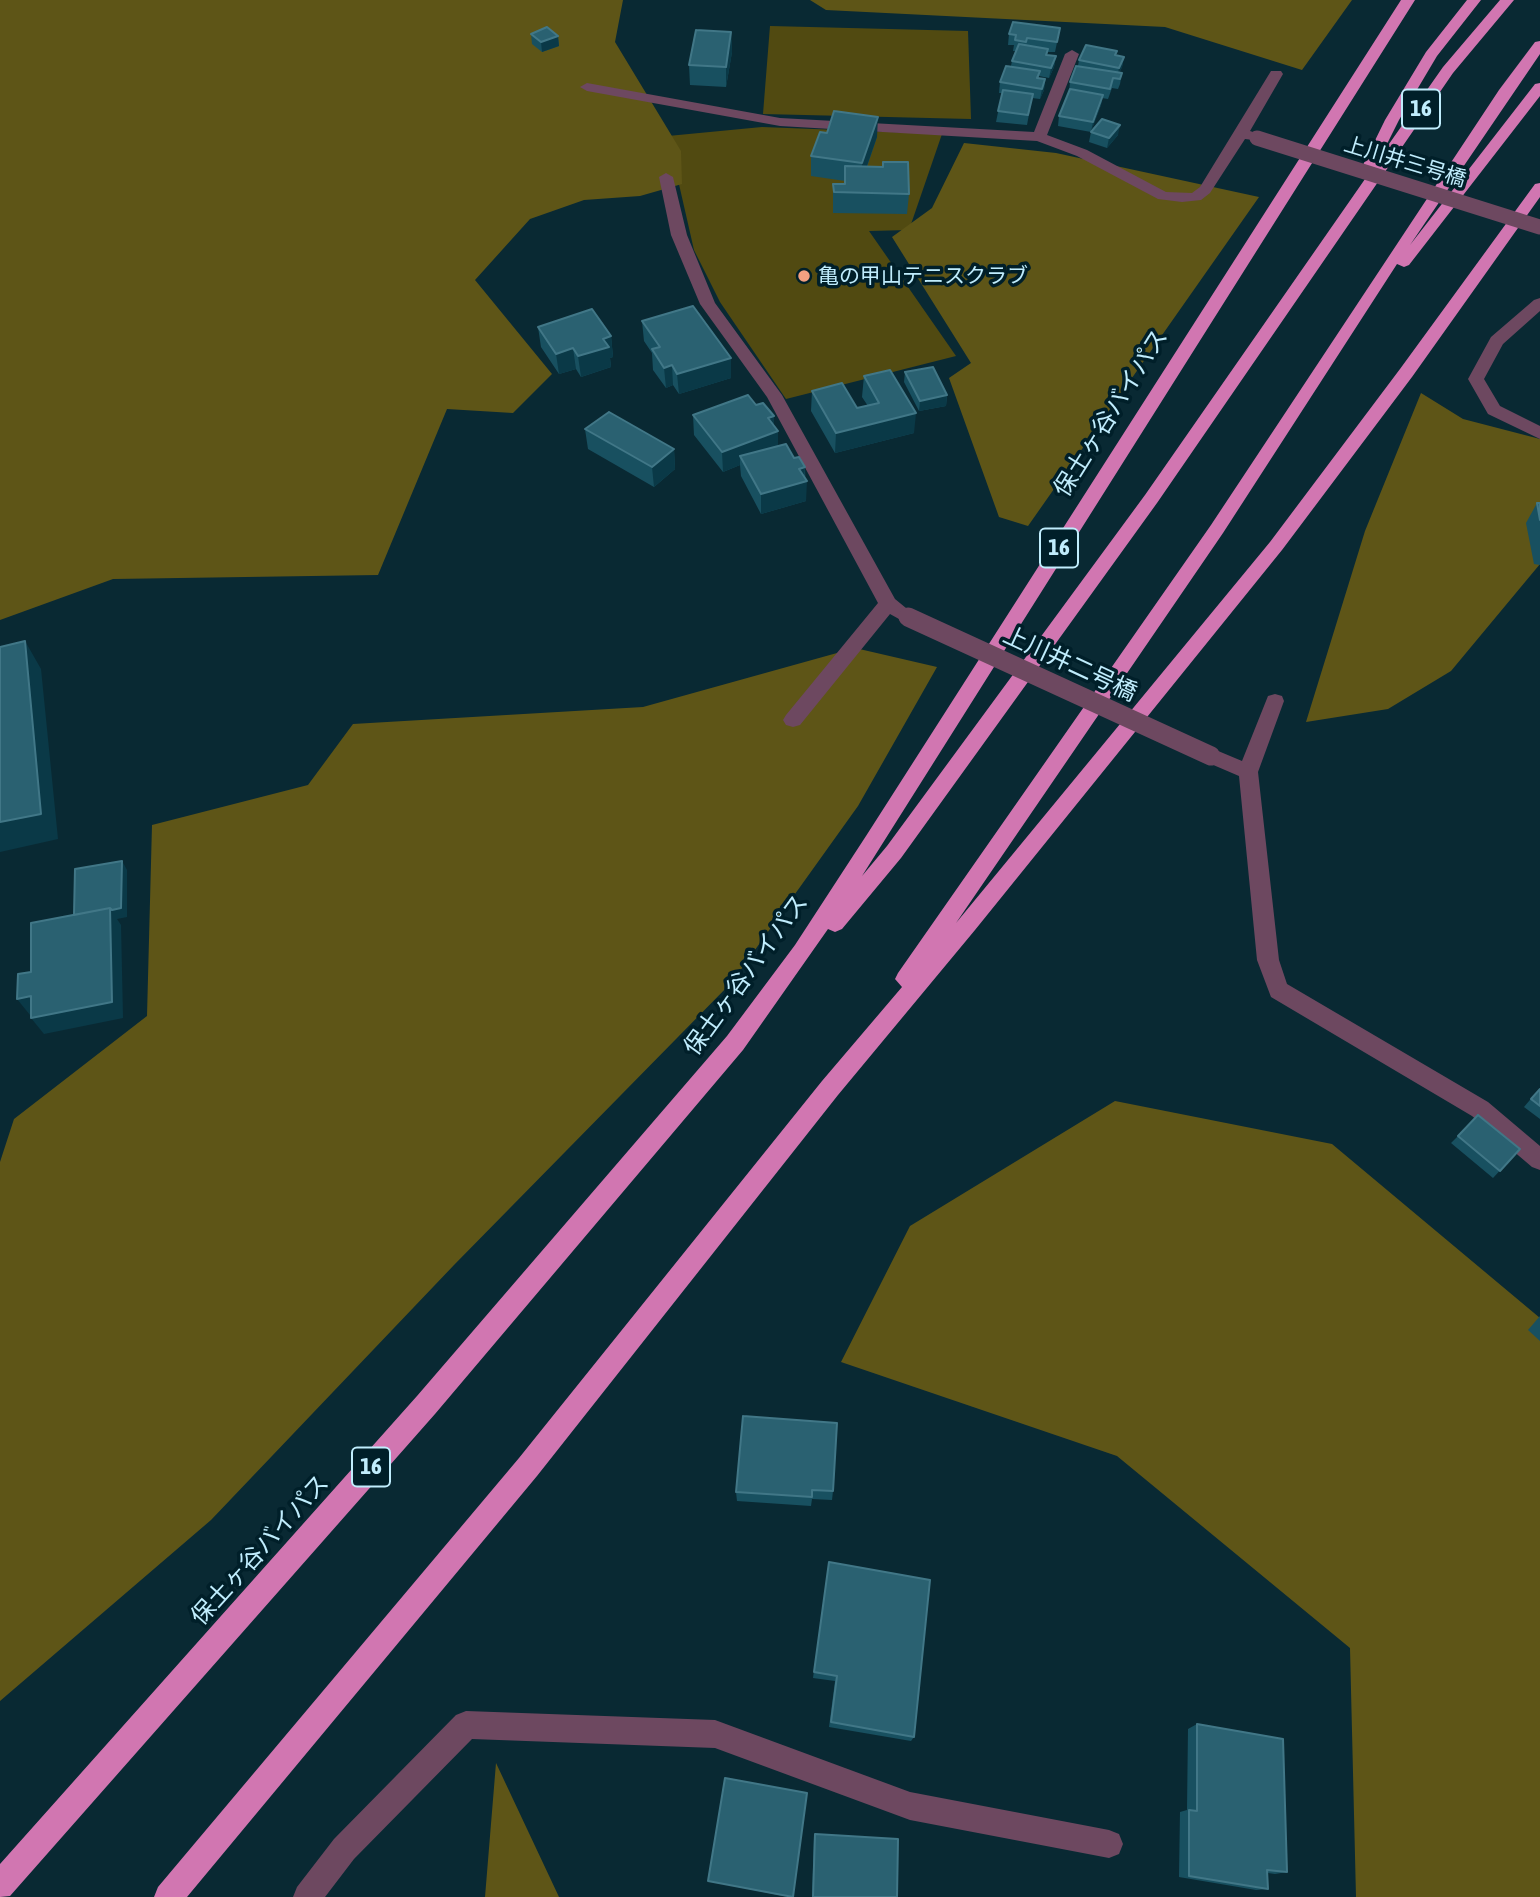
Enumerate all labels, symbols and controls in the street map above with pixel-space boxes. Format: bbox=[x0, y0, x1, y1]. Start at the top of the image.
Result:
road number: 16 bbox=[1402, 90, 1440, 128]
street label: 上川井三号橋 bbox=[1341, 132, 1469, 192]
place label: 亀の甲山テニスクラブ bbox=[818, 263, 1028, 289]
marker: 亀の甲山テニスクラブ bbox=[796, 268, 812, 284]
street label: 保土ヶ谷バイパス bbox=[1048, 324, 1174, 502]
road number: 16 bbox=[1040, 528, 1078, 568]
street label: 上川井二号橋 bbox=[999, 621, 1141, 707]
street label: 保土ヶ谷バイパス bbox=[678, 889, 814, 1061]
road number: 16 bbox=[352, 1448, 390, 1486]
street label: 保土ヶ谷バイパス bbox=[185, 1469, 335, 1631]

